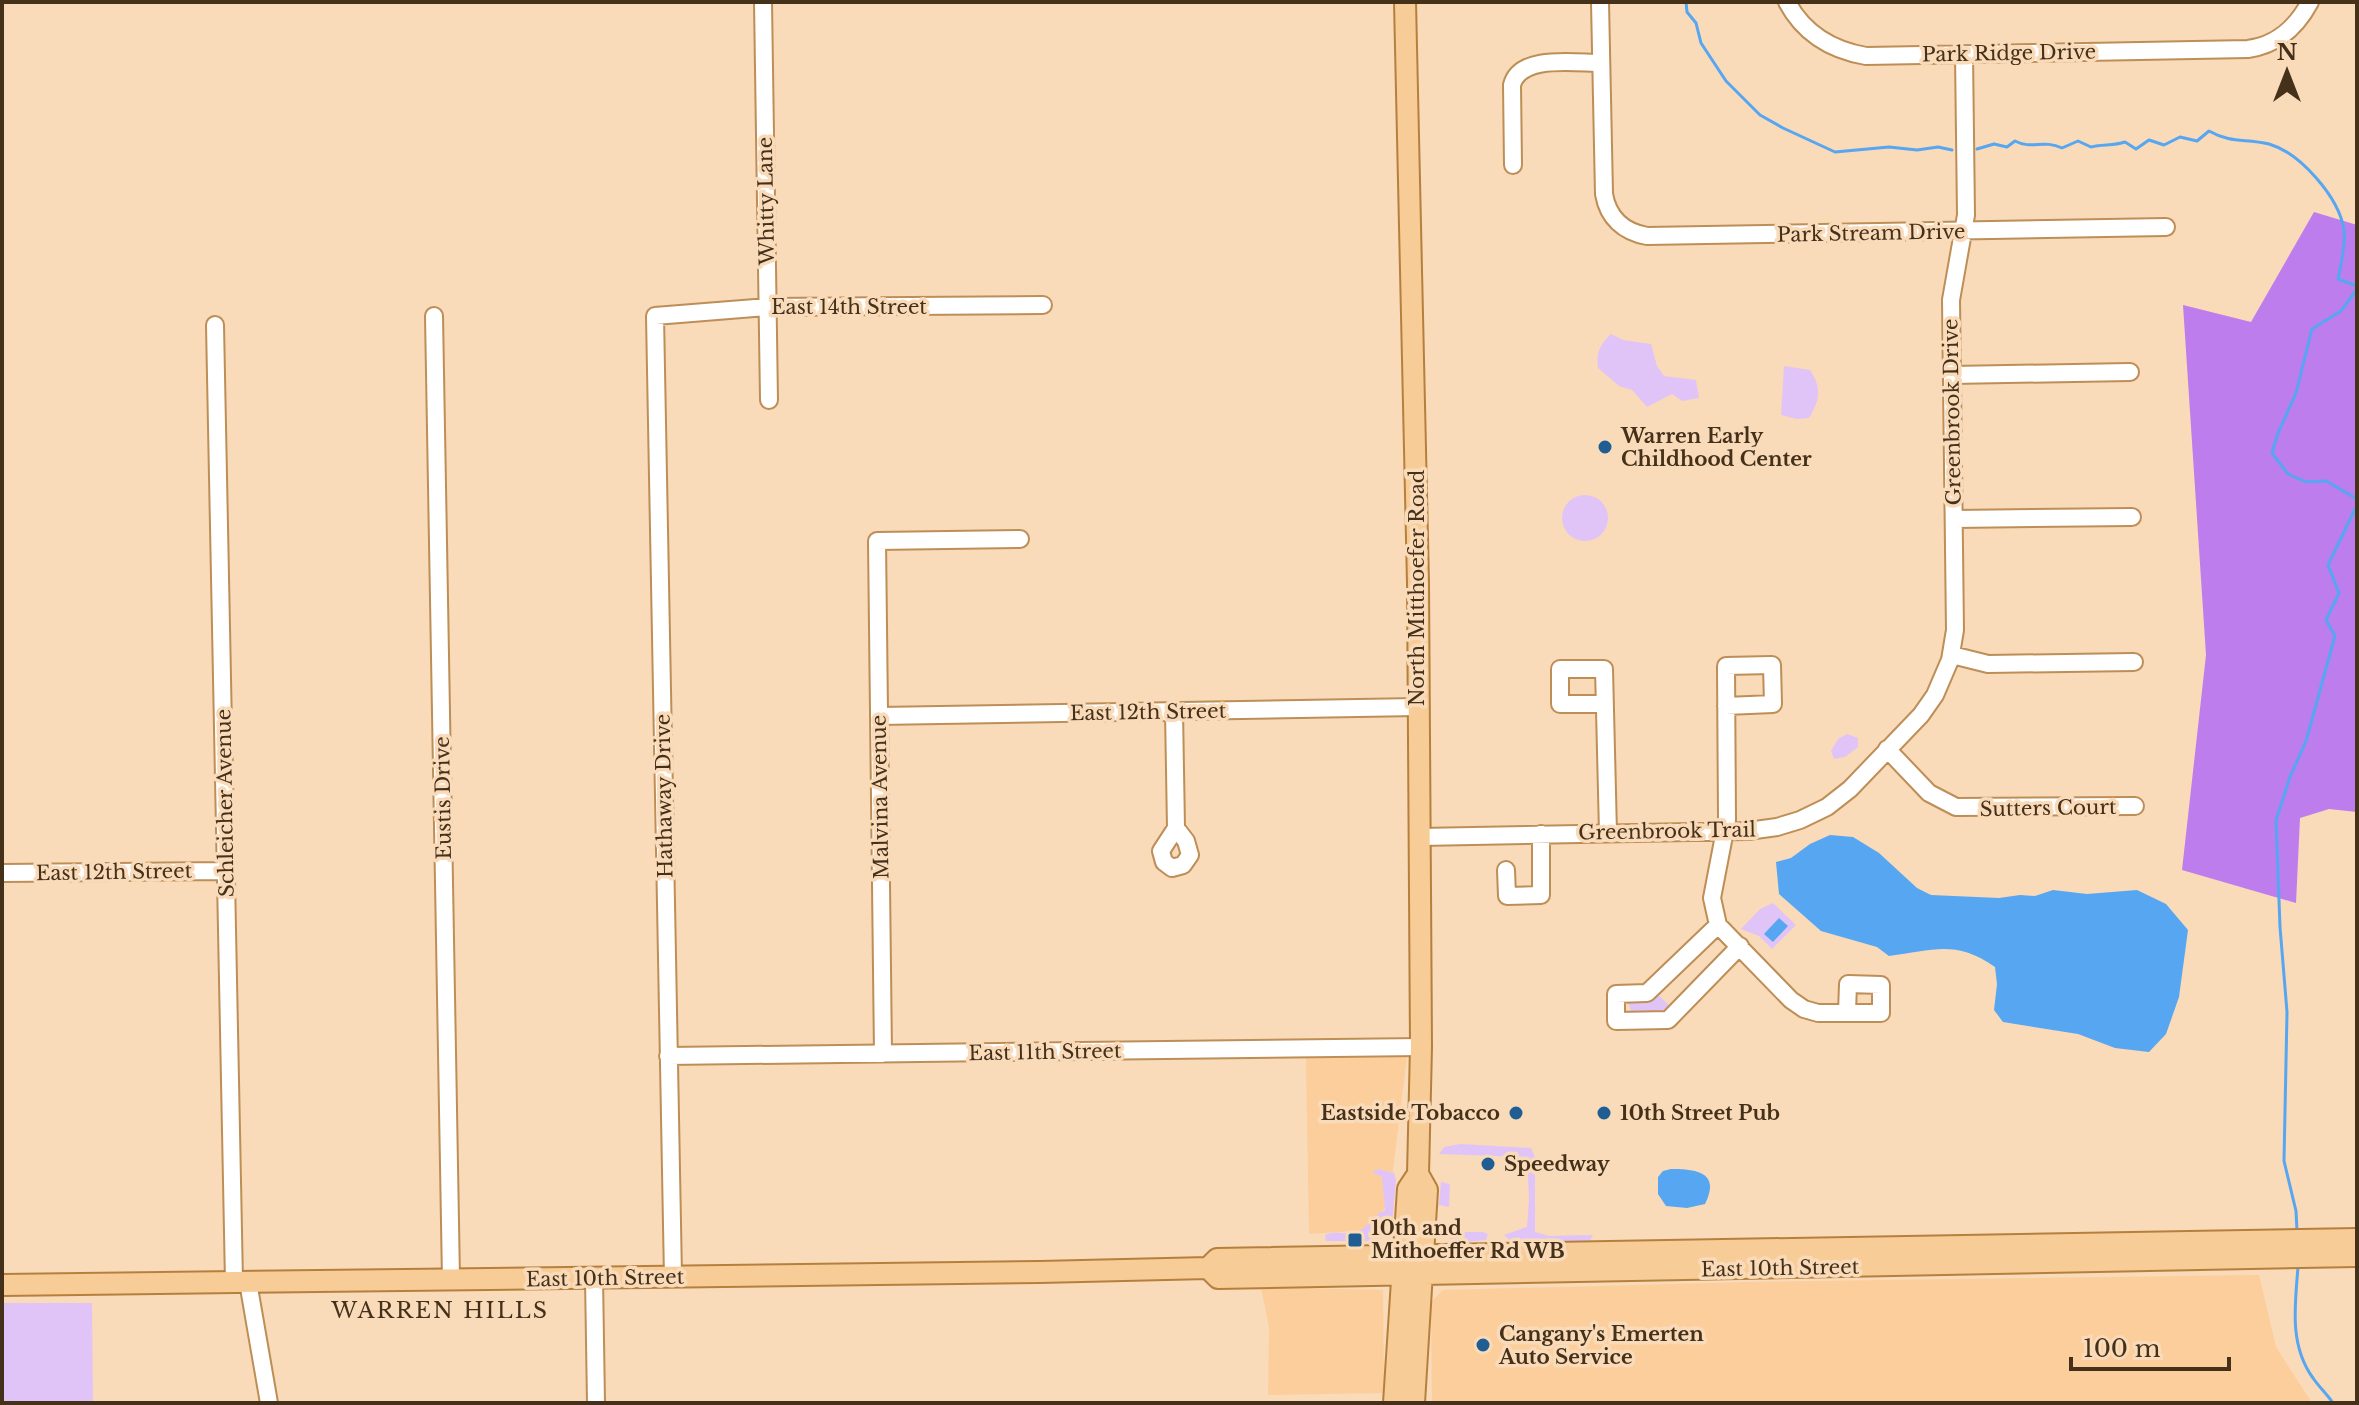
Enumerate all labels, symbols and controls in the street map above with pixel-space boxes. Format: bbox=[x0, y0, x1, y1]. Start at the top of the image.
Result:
north arrow bbox=[2247, 32, 2327, 112]
street label: Park Ridge Drive bbox=[1922, 39, 2096, 67]
text: N bbox=[2277, 39, 2298, 66]
street label: Whitty Lane bbox=[753, 137, 779, 266]
street label: Park Stream Drive bbox=[1777, 219, 1965, 247]
street label: East 14th Street bbox=[771, 295, 927, 319]
street label: Greenbrook Drive bbox=[1938, 318, 1966, 506]
place label: Warren Early Childhood Center bbox=[1620, 424, 1812, 471]
marker: Warren Early Childhood Center bbox=[1596, 438, 1614, 456]
street label: North Mitthoefer Road bbox=[1405, 470, 1429, 706]
street label: East 12th Street bbox=[1070, 699, 1227, 725]
street label: Schleicher Avenue bbox=[211, 709, 239, 897]
street label: Hathaway Drive bbox=[651, 714, 677, 878]
street label: Malvina Avenue bbox=[867, 715, 893, 879]
street label: Eustis Drive bbox=[430, 736, 456, 860]
street label: Sutters Court bbox=[1979, 795, 2117, 821]
street label: Greenbrook Trail bbox=[1578, 817, 1756, 845]
street label: East 12th Street bbox=[36, 859, 193, 885]
street label: East 11th Street bbox=[968, 1039, 1122, 1065]
place label: Eastside Tobacco bbox=[1321, 1101, 1500, 1125]
place label: 10th Street Pub bbox=[1620, 1101, 1780, 1125]
marker: Eastside Tobacco bbox=[1507, 1104, 1525, 1122]
marker: 10th Street Pub bbox=[1595, 1104, 1613, 1122]
place label: Speedway bbox=[1504, 1152, 1611, 1176]
marker: Speedway bbox=[1479, 1155, 1497, 1173]
place label: 10th and Mithoeffer Rd WB bbox=[1371, 1216, 1565, 1263]
marker: 10th and Mithoeffer Rd WB bbox=[1346, 1231, 1364, 1249]
street label: East 10th Street bbox=[1701, 1255, 1860, 1281]
street label: East 10th Street bbox=[526, 1265, 685, 1291]
district label: WARREN HILLS bbox=[330, 1297, 549, 1324]
scale bar bbox=[2071, 1321, 2229, 1371]
place label: Cangany's Emerten Auto Service bbox=[1498, 1322, 1704, 1369]
text: 100 m bbox=[2083, 1334, 2161, 1363]
marker: Cangany's Emerten Auto Service bbox=[1474, 1336, 1492, 1354]

